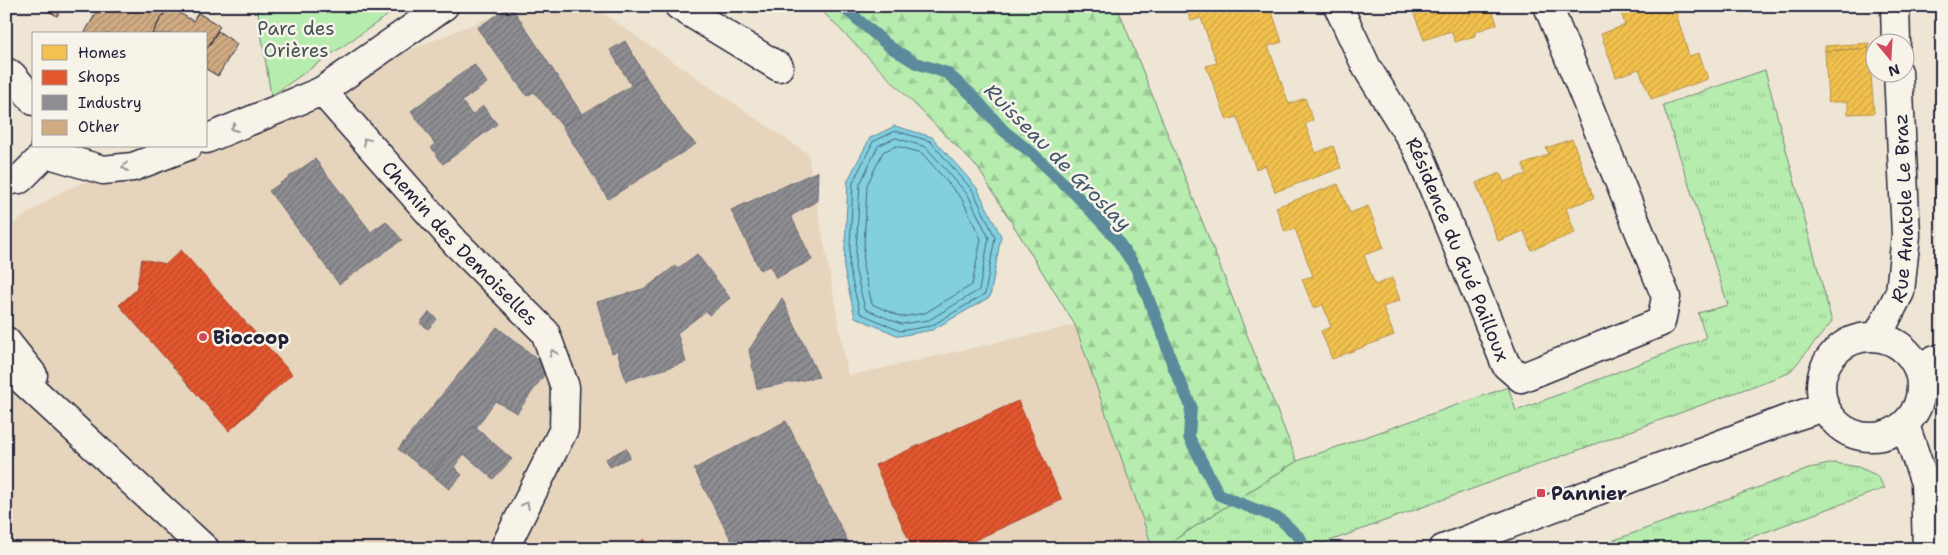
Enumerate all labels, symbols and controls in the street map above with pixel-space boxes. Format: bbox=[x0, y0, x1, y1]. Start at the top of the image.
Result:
park label: Parc des Orières bbox=[257, 16, 335, 63]
legend bbox=[32, 32, 208, 148]
north arrow bbox=[1866, 32, 1916, 82]
text: Homes bbox=[78, 43, 126, 63]
text: N bbox=[1886, 60, 1902, 81]
text: Shops bbox=[78, 67, 120, 87]
water label: Ruisseau de Groslay bbox=[979, 78, 1137, 236]
text: Industry bbox=[78, 93, 142, 113]
street label: Rue Anatole Le Braz bbox=[1885, 113, 1919, 307]
text: Other bbox=[78, 117, 120, 137]
one-way arrow bbox=[230, 122, 239, 133]
street label: Résidence du Gué Pailloux bbox=[1400, 132, 1515, 365]
one-way arrow bbox=[363, 137, 372, 146]
street label: Chemin des Demoiselles bbox=[376, 156, 543, 331]
one-way arrow bbox=[121, 161, 129, 172]
place label: Biocoop bbox=[213, 325, 289, 350]
marker: Biocoop bbox=[197, 331, 209, 343]
one-way arrow bbox=[549, 350, 559, 358]
place label: Pannier bbox=[1551, 481, 1627, 506]
marker: Pannier bbox=[1535, 487, 1547, 499]
one-way arrow bbox=[520, 501, 530, 510]

